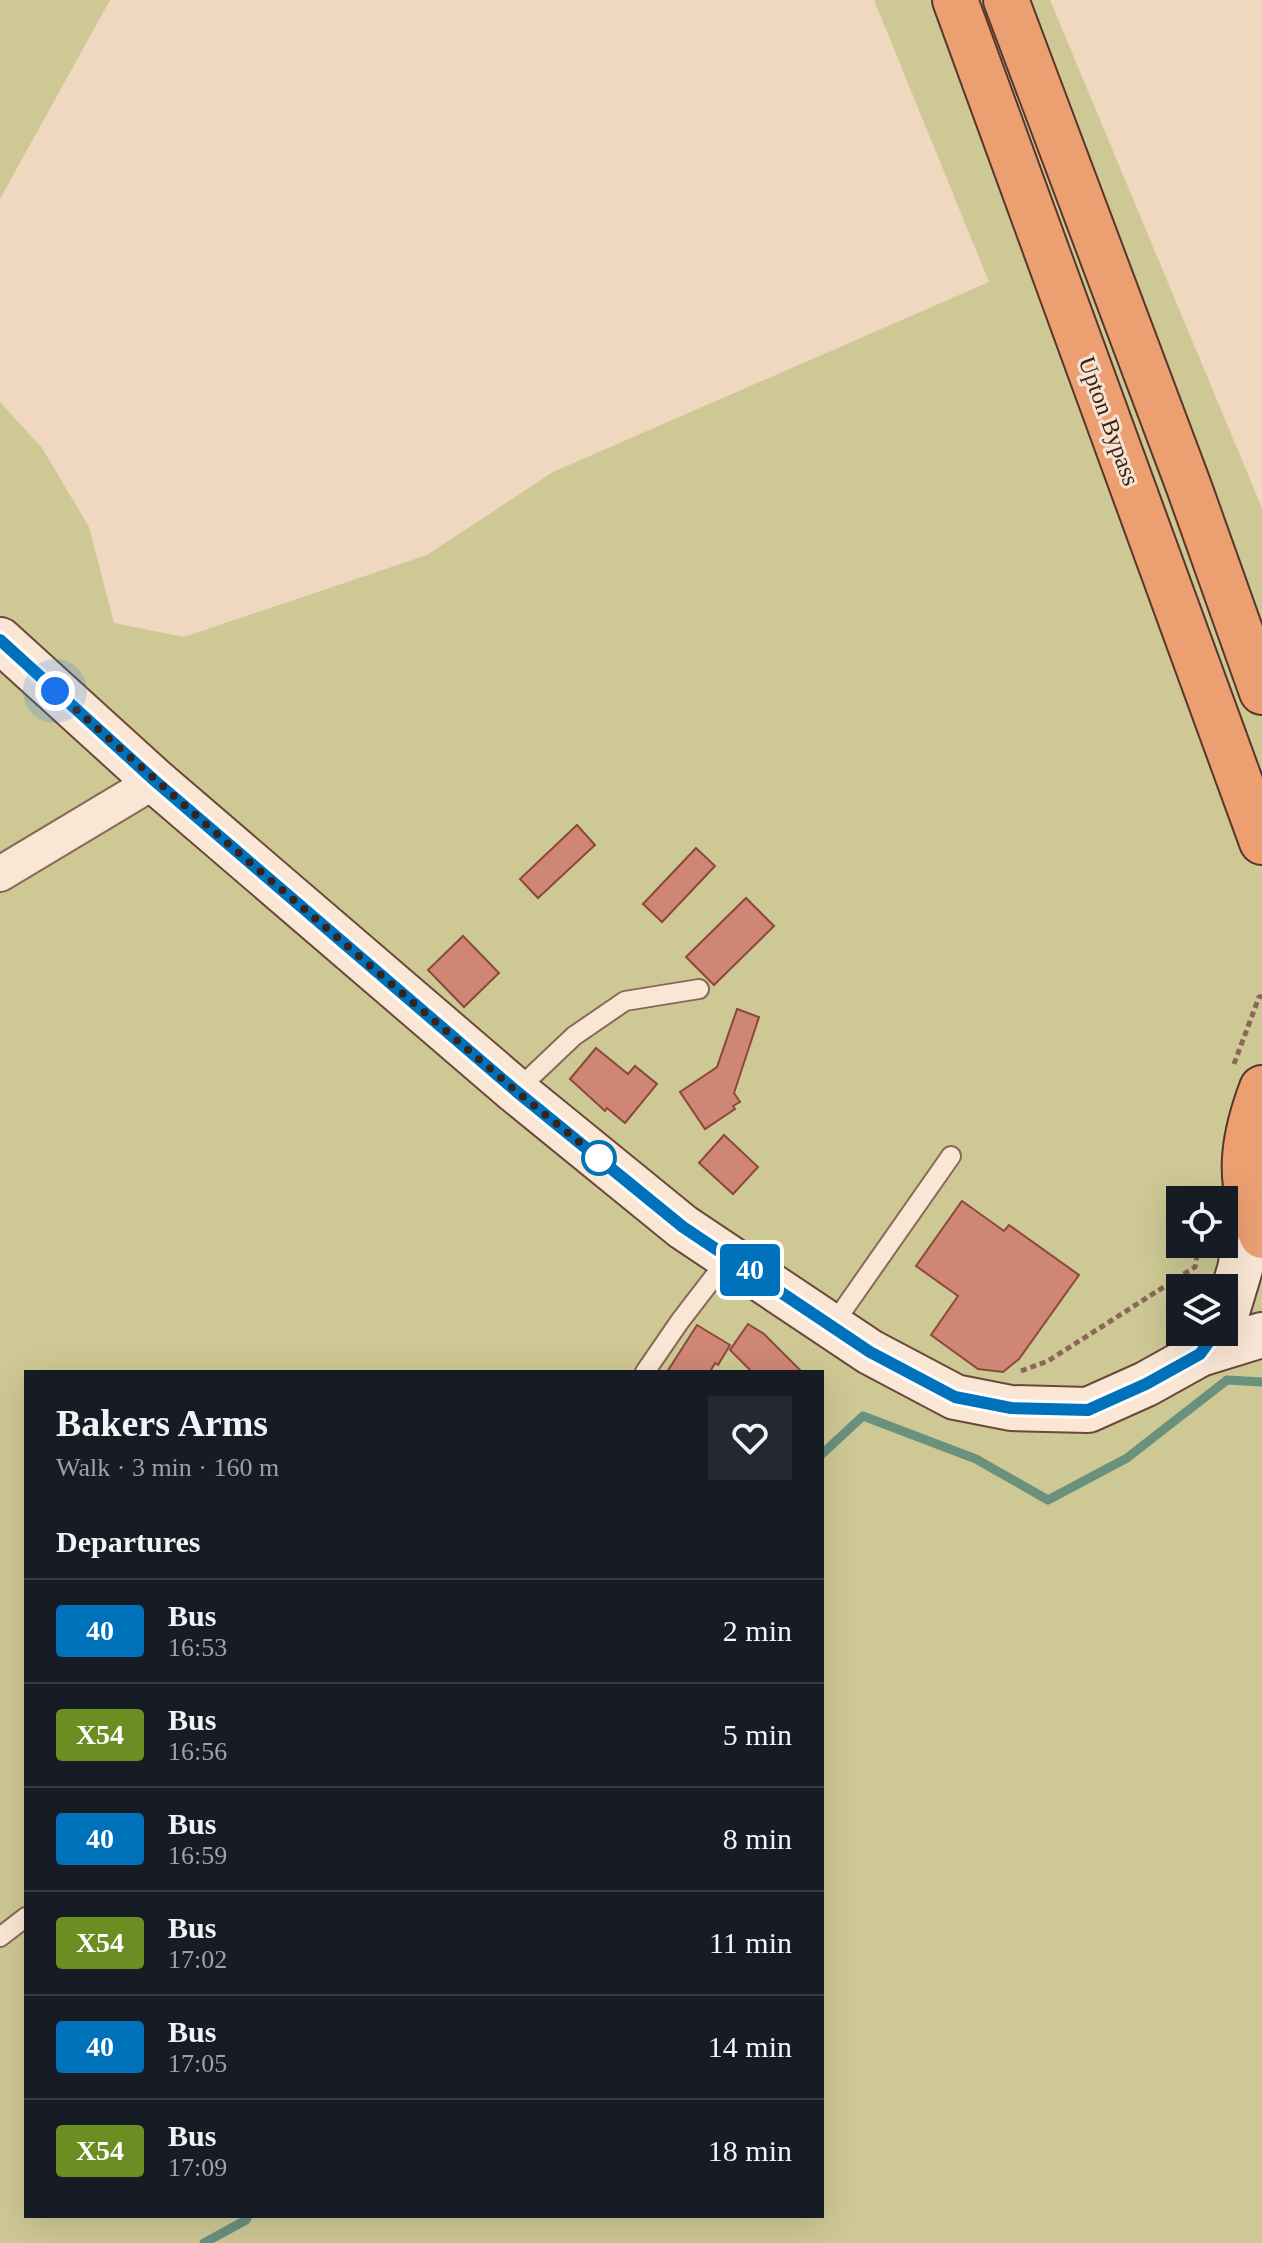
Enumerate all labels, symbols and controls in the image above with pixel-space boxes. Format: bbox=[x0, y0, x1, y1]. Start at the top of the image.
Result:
street label: Upton Bypass bbox=[1074, 353, 1144, 489]
your location bbox=[35, 671, 75, 711]
unlabelled marker bbox=[582, 1141, 616, 1175]
map controls bbox=[1166, 1186, 1238, 1346]
button: locate bbox=[1166, 1186, 1238, 1258]
line badge: 40 bbox=[714, 1244, 786, 1296]
text: 40 bbox=[736, 1254, 764, 1285]
button: layers bbox=[1166, 1274, 1238, 1346]
button: heart bbox=[708, 1396, 792, 1480]
text: Bakers Arms bbox=[56, 1402, 268, 1444]
text: Walk · 3 min · 160 m bbox=[56, 1453, 279, 1482]
text: Departures bbox=[56, 1525, 200, 1558]
text: Bus bbox=[168, 1599, 216, 1632]
text: 2 min bbox=[723, 1614, 792, 1647]
text: 40 bbox=[86, 1615, 114, 1646]
text: 16:53 bbox=[168, 1633, 227, 1662]
text: Bus bbox=[168, 1703, 216, 1736]
text: 5 min bbox=[723, 1718, 792, 1751]
text: X54 bbox=[76, 1719, 124, 1750]
text: 16:56 bbox=[168, 1737, 227, 1766]
text: Bus bbox=[168, 1807, 216, 1840]
text: 8 min bbox=[723, 1822, 792, 1855]
text: 40 bbox=[86, 1823, 114, 1854]
text: 16:59 bbox=[168, 1841, 227, 1870]
text: Bus bbox=[168, 1911, 216, 1944]
text: 11 min bbox=[709, 1926, 792, 1959]
text: X54 bbox=[76, 1927, 124, 1958]
text: 17:02 bbox=[168, 1945, 227, 1974]
text: Bus bbox=[168, 2015, 216, 2048]
text: 14 min bbox=[708, 2030, 792, 2063]
text: 40 bbox=[86, 2031, 114, 2062]
text: 17:05 bbox=[168, 2049, 227, 2078]
text: Bus bbox=[168, 2119, 216, 2152]
text: 18 min bbox=[708, 2134, 792, 2167]
text: X54 bbox=[76, 2135, 124, 2166]
text: 17:09 bbox=[168, 2153, 227, 2182]

